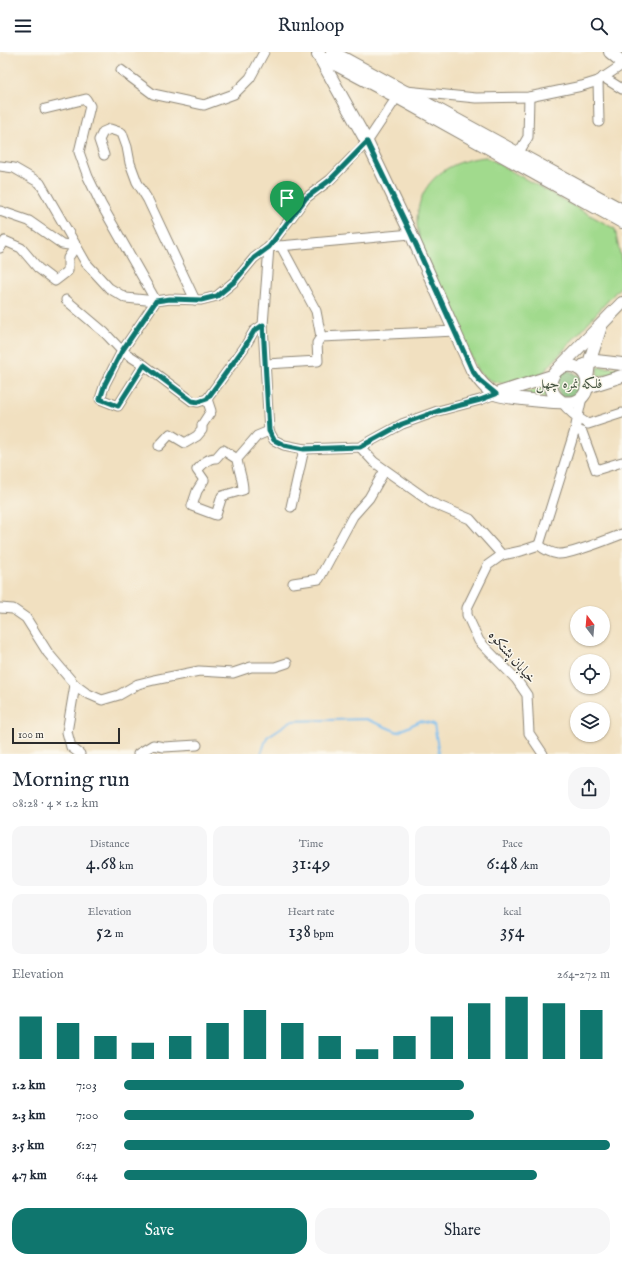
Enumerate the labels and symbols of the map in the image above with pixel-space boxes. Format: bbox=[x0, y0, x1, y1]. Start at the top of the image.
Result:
pin bbox=[270, 181, 304, 222]
park label: فلکه نمره چهل bbox=[536, 375, 602, 394]
north arrow bbox=[570, 606, 610, 646]
street label: خیابان پشتکوه bbox=[484, 627, 540, 687]
scale bar bbox=[12, 726, 120, 745]

